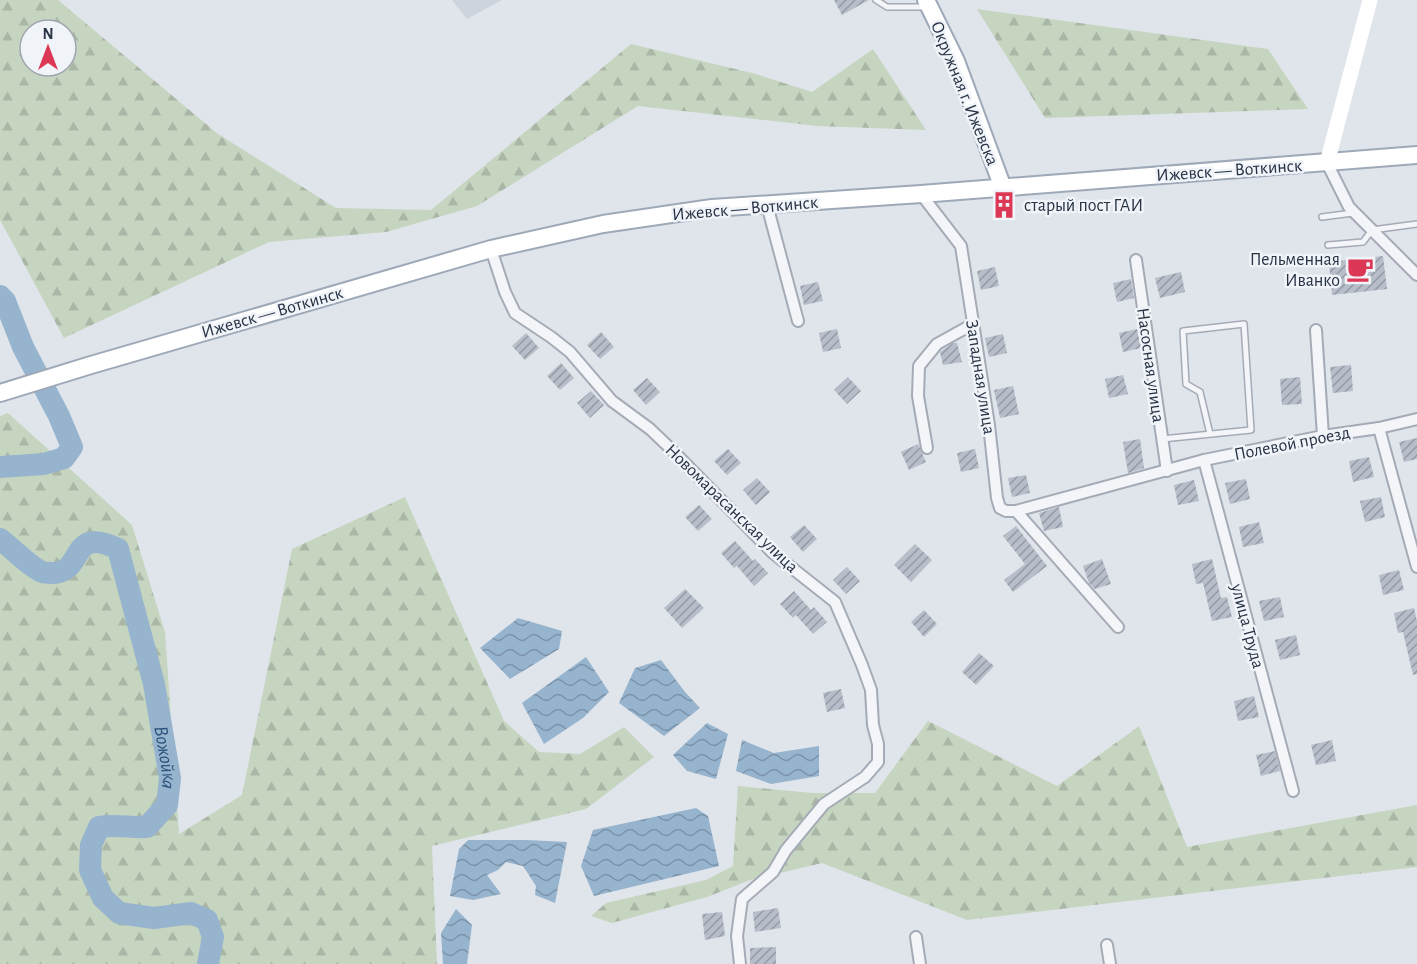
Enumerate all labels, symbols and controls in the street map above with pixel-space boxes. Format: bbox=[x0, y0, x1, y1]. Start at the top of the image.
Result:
north arrow bbox=[18, 18, 78, 78]
street label: Окружная г. Ижевска bbox=[927, 19, 1001, 168]
text: N bbox=[42, 26, 54, 42]
street label: Ижевск — Воткинск bbox=[1155, 157, 1303, 185]
building icon: старый пост ГАИ bbox=[989, 190, 1019, 220]
street label: Ижевск — Воткинск bbox=[671, 194, 820, 224]
place label: старый пост ГАИ bbox=[1024, 197, 1143, 215]
place label: Пельменная Иванко bbox=[1250, 251, 1340, 290]
cafe icon: Пельменная Иванко bbox=[1345, 254, 1375, 284]
street label: Ижевск — Воткинск bbox=[199, 284, 346, 342]
street label: Насосная улица bbox=[1133, 307, 1167, 424]
street label: Западная улица bbox=[962, 319, 998, 436]
street label: Полевой проезд bbox=[1233, 424, 1352, 464]
street label: Новомарасанская улица bbox=[662, 441, 801, 577]
street label: улица Труда bbox=[1227, 581, 1267, 670]
water label: Вожойка bbox=[150, 724, 179, 790]

